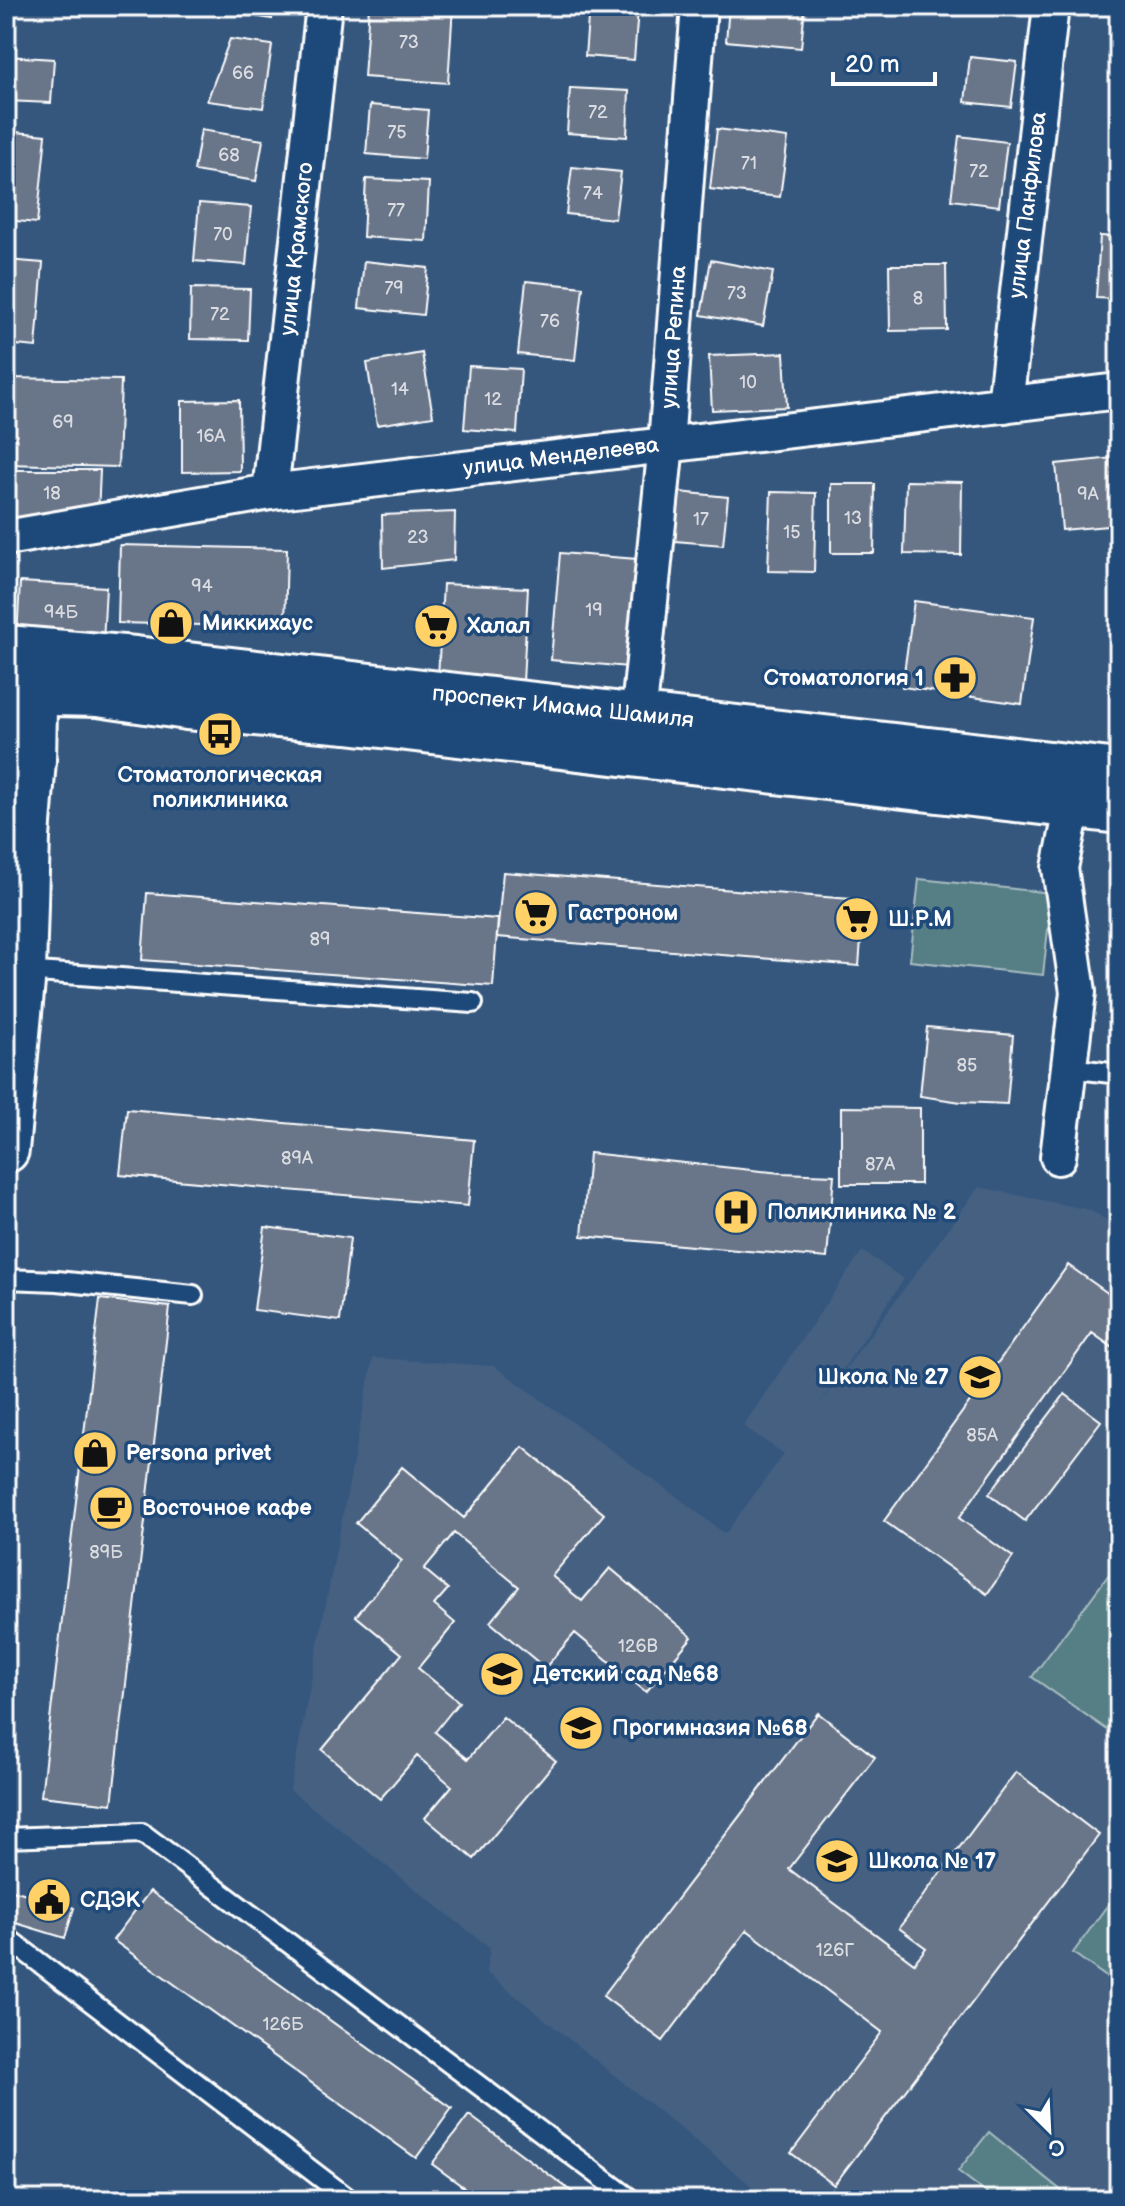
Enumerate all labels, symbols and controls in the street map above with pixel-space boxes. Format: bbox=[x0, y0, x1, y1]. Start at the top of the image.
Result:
house number: 73 bbox=[399, 32, 419, 53]
scale bar bbox=[833, 36, 935, 86]
text: 20 m bbox=[845, 50, 900, 79]
house number: 66 bbox=[232, 63, 254, 84]
house number: 72 bbox=[588, 102, 608, 123]
street label: улица Панфилова bbox=[1003, 110, 1053, 300]
house number: 75 bbox=[387, 122, 407, 143]
house number: 68 bbox=[218, 145, 240, 166]
house number: 71 bbox=[741, 153, 757, 174]
street label: улица Крамского bbox=[274, 161, 320, 337]
house number: 72 bbox=[969, 161, 989, 182]
house number: 74 bbox=[583, 183, 603, 204]
house number: 77 bbox=[387, 200, 405, 221]
house number: 70 bbox=[213, 224, 233, 245]
street label: улица Репина bbox=[656, 265, 692, 409]
house number: 79 bbox=[384, 278, 404, 299]
house number: 73 bbox=[727, 283, 747, 304]
house number: 8 bbox=[913, 288, 923, 309]
house number: 72 bbox=[210, 304, 230, 325]
house number: 76 bbox=[540, 311, 560, 332]
house number: 10 bbox=[739, 372, 757, 393]
house number: 14 bbox=[391, 379, 409, 400]
house number: 12 bbox=[484, 389, 502, 410]
house number: 69 bbox=[52, 412, 74, 433]
house number: 16А bbox=[197, 426, 226, 447]
street label: улица Менделеева bbox=[462, 432, 660, 482]
house number: 18 bbox=[43, 483, 61, 504]
house number: 9А bbox=[1077, 484, 1099, 505]
house number: 13 bbox=[844, 508, 862, 529]
house number: 17 bbox=[693, 509, 709, 530]
house number: 15 bbox=[783, 522, 801, 543]
house number: 23 bbox=[407, 527, 429, 548]
house number: 94 bbox=[191, 576, 213, 597]
shop icon: Миккихаус bbox=[147, 599, 195, 647]
house number: 19 bbox=[585, 600, 603, 621]
house number: 94Б bbox=[44, 602, 78, 623]
supermarket icon: Халал bbox=[412, 602, 460, 650]
place label: Миккихаус bbox=[202, 610, 313, 637]
place label: Халал bbox=[466, 613, 530, 640]
pharmacy icon: Стоматология 1 bbox=[931, 654, 979, 702]
place label: Стоматология 1 bbox=[764, 665, 924, 692]
street label: проспект Имама Шамиля bbox=[431, 680, 695, 734]
bus stop icon: Стоматологическая поликлиника bbox=[196, 710, 244, 758]
place label: Стоматологическая поликлиника bbox=[117, 762, 323, 814]
supermarket icon: Гастроном bbox=[512, 889, 560, 937]
supermarket icon: Ш.Р.М bbox=[833, 895, 881, 943]
place label: Гастроном bbox=[567, 900, 678, 927]
place label: Ш.Р.М bbox=[888, 906, 952, 933]
house number: 89 bbox=[310, 929, 330, 950]
house number: 85 bbox=[957, 1055, 977, 1076]
house number: 89А bbox=[281, 1148, 313, 1169]
house number: 87А bbox=[865, 1154, 895, 1175]
hospital icon: Поликлиника № 2 bbox=[712, 1188, 760, 1236]
place label: Поликлиника № 2 bbox=[767, 1199, 956, 1226]
school or university icon: Школа № 27 bbox=[956, 1353, 1004, 1401]
place label: Школа № 27 bbox=[818, 1364, 949, 1391]
house number: 85А bbox=[966, 1425, 998, 1446]
shop icon: Persona privet bbox=[71, 1429, 119, 1477]
place label: Persona privet bbox=[126, 1440, 272, 1467]
cafe icon: Восточное кафе bbox=[87, 1484, 135, 1532]
place label: Восточное кафе bbox=[142, 1495, 312, 1522]
house number: 89Б bbox=[89, 1542, 123, 1563]
house number: 126В bbox=[618, 1636, 658, 1657]
school or university icon: Детский сад №68 bbox=[478, 1650, 526, 1698]
place label: Детский сад №68 bbox=[533, 1661, 719, 1688]
school or university icon: Прогимназия №68 bbox=[557, 1704, 605, 1752]
place label: Прогимназия №68 bbox=[612, 1715, 808, 1742]
school or university icon: Школа № 17 bbox=[813, 1837, 861, 1885]
place label: Школа № 17 bbox=[868, 1848, 996, 1875]
public building icon: СДЭК bbox=[25, 1876, 73, 1924]
place label: СДЭК bbox=[80, 1887, 140, 1914]
house number: 126Г bbox=[816, 1940, 854, 1961]
house number: 126Б bbox=[262, 2014, 304, 2035]
north arrow bbox=[1009, 2090, 1089, 2170]
text: С bbox=[1044, 2131, 1069, 2162]

